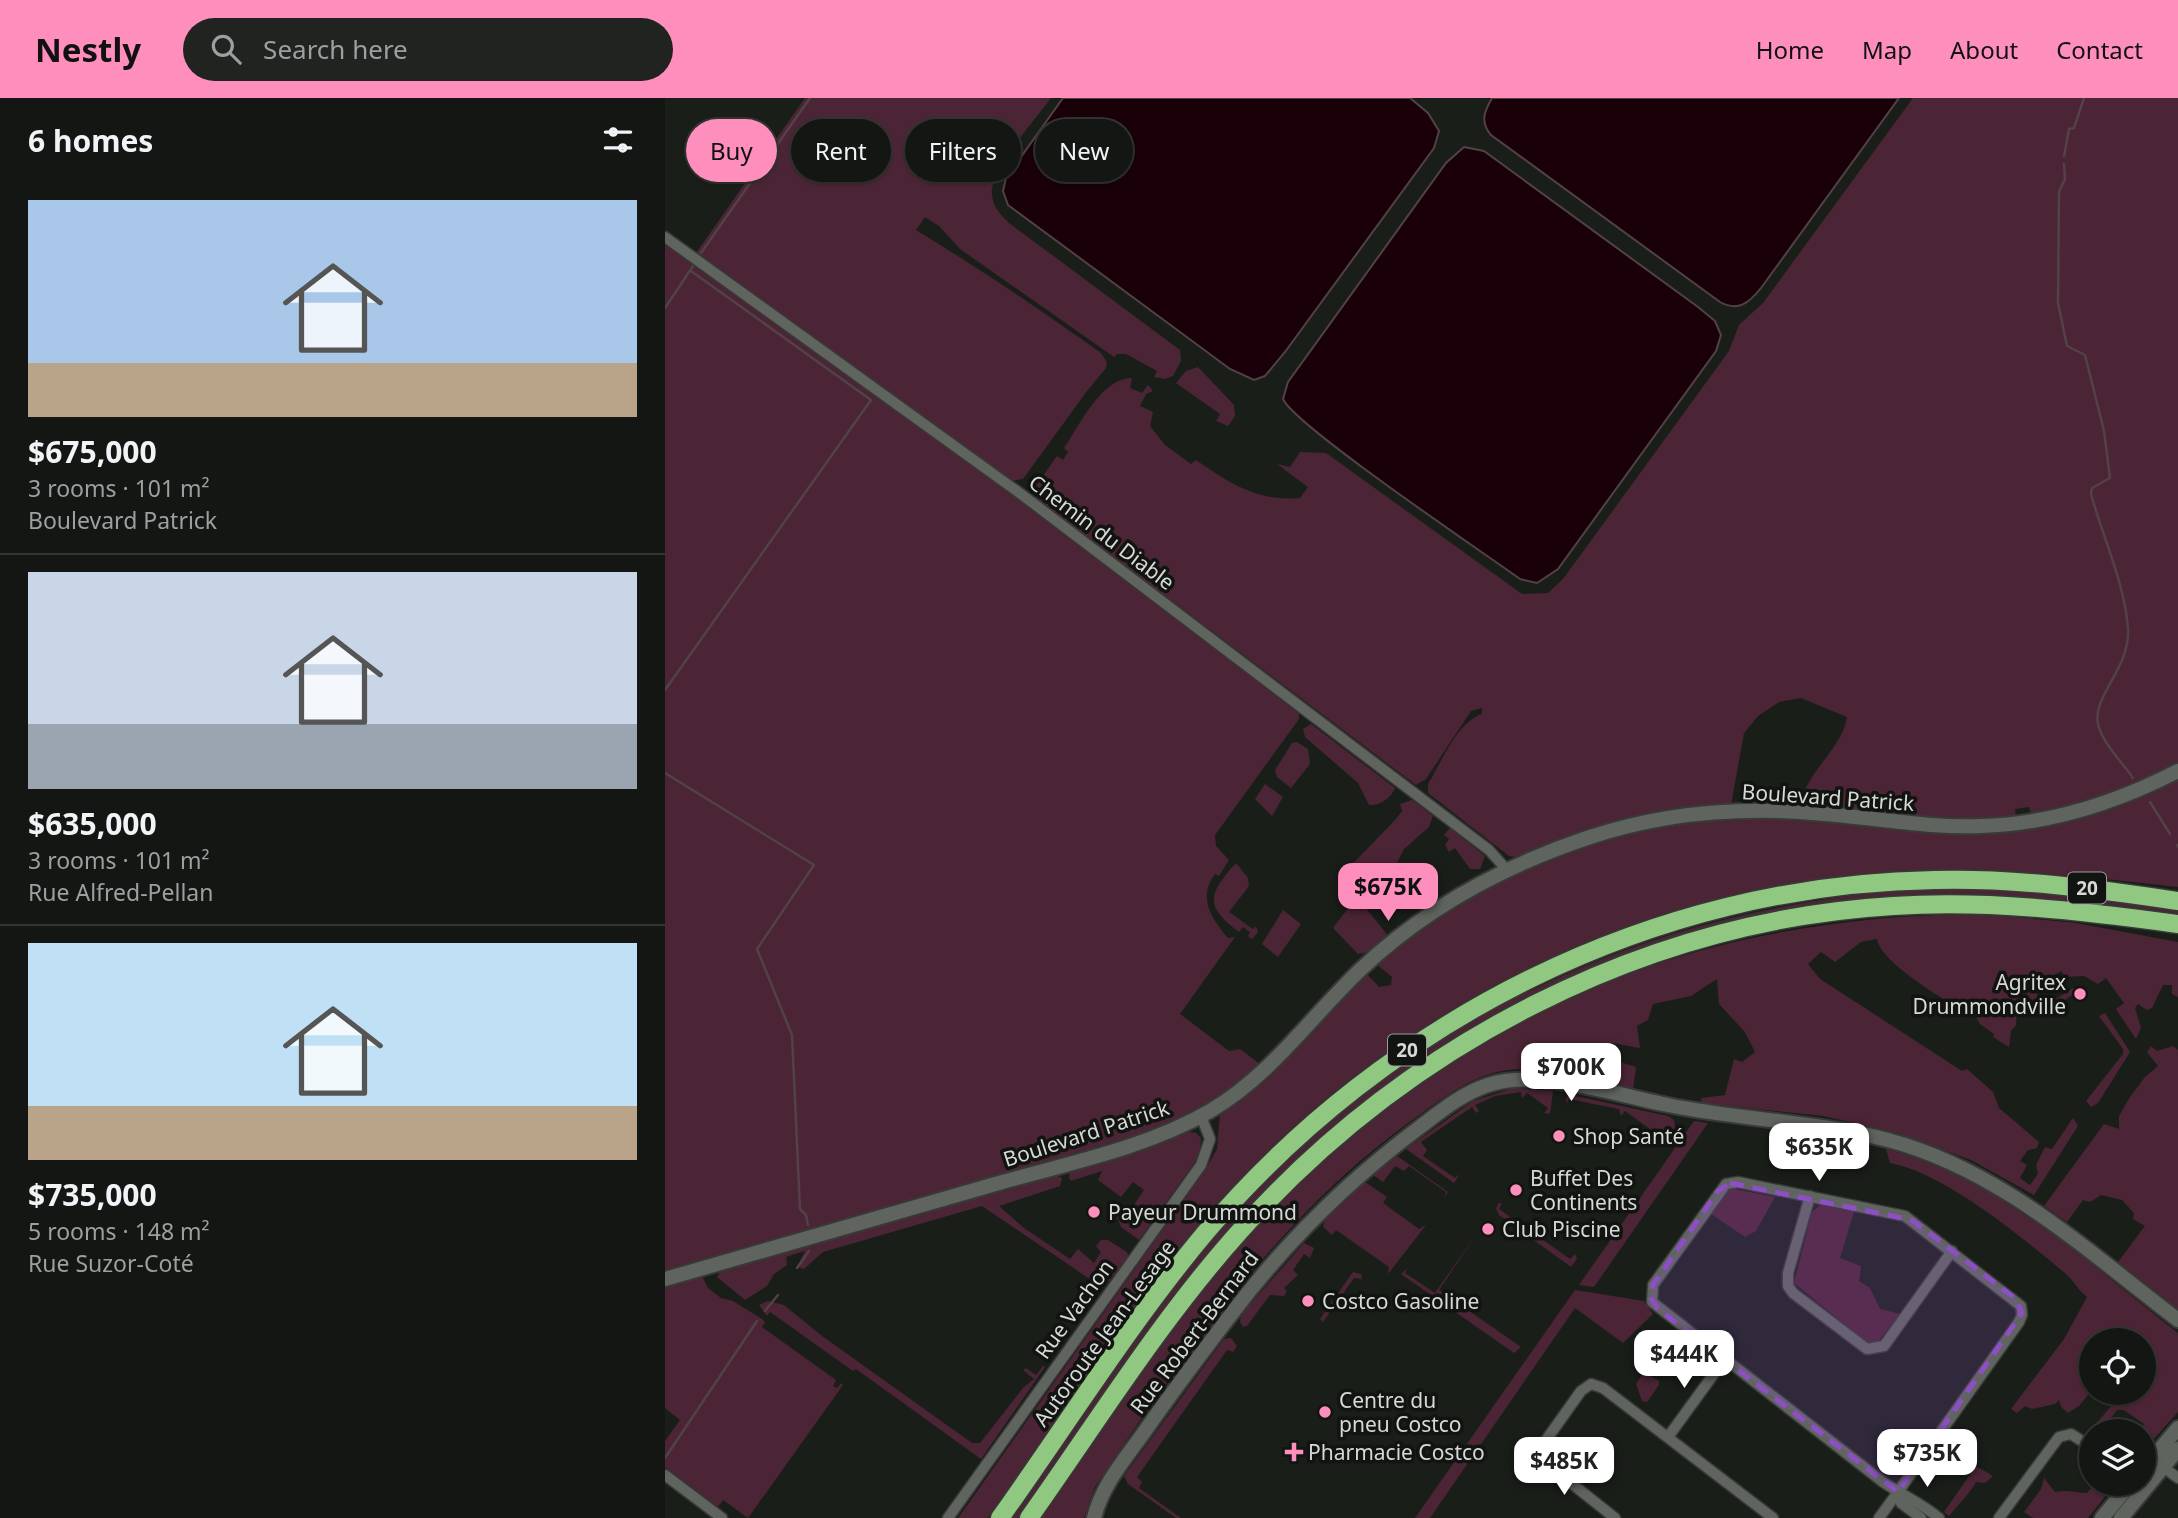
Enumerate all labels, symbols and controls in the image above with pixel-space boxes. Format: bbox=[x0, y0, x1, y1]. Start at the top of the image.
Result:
search box bbox=[183, 18, 673, 81]
text: Nestly bbox=[35, 27, 141, 72]
icon: search bbox=[207, 30, 245, 68]
text: Search here bbox=[263, 31, 408, 67]
text: Home bbox=[1756, 33, 1824, 66]
text: Map bbox=[1862, 33, 1912, 66]
text: About bbox=[1950, 33, 2018, 66]
text: Contact bbox=[2056, 33, 2143, 66]
chip: Buy bbox=[686, 119, 777, 182]
chip: Rent bbox=[791, 119, 891, 182]
chip: Filters bbox=[905, 119, 1021, 182]
chip: New bbox=[1035, 119, 1133, 182]
text: 6 homes bbox=[28, 120, 153, 161]
icon: filters bbox=[599, 121, 637, 159]
icon: home bbox=[270, 245, 396, 371]
text: $675,000 bbox=[28, 431, 157, 472]
street label: Chemin du Diable bbox=[1023, 468, 1181, 596]
text: 3 rooms · 101 m² bbox=[28, 472, 210, 504]
text: Boulevard Patrick bbox=[28, 504, 217, 536]
icon: home bbox=[270, 617, 396, 743]
street label: Boulevard Patrick bbox=[1741, 777, 1916, 817]
text: $635,000 bbox=[28, 803, 157, 844]
text: 3 rooms · 101 m² bbox=[28, 844, 210, 876]
pin: $675K bbox=[1339, 864, 1437, 923]
text: $675K bbox=[1354, 870, 1422, 902]
road number: 20 bbox=[2068, 873, 2106, 904]
text: Rue Alfred-Pellan bbox=[28, 876, 213, 908]
place label: Agritex Drummondville bbox=[1912, 968, 2066, 1020]
marker: Agritex Drummondville bbox=[2072, 986, 2088, 1002]
icon: home bbox=[270, 988, 396, 1114]
road number: 20 bbox=[1388, 1034, 1426, 1066]
pin: $700K bbox=[1522, 1044, 1620, 1103]
text: $700K bbox=[1537, 1050, 1605, 1082]
street label: Boulevard Patrick bbox=[1000, 1093, 1173, 1173]
place label: Shop Santé bbox=[1573, 1122, 1684, 1150]
pin: $635K bbox=[1770, 1124, 1868, 1183]
marker: Shop Santé bbox=[1551, 1128, 1567, 1144]
text: $635K bbox=[1785, 1130, 1853, 1162]
place label: Buffet Des Continents bbox=[1530, 1164, 1637, 1216]
text: $735,000 bbox=[28, 1174, 157, 1215]
marker: Buffet Des Continents bbox=[1508, 1182, 1524, 1198]
place label: Payeur Drummond bbox=[1108, 1198, 1297, 1226]
marker: Payeur Drummond bbox=[1086, 1204, 1102, 1220]
text: 5 rooms · 148 m² bbox=[28, 1215, 210, 1247]
place label: Club Piscine bbox=[1502, 1215, 1621, 1243]
marker: Club Piscine bbox=[1480, 1221, 1496, 1237]
street label: Autoroute Jean-Lesage bbox=[1027, 1234, 1181, 1432]
street label: Rue Robert-Bernard bbox=[1124, 1245, 1264, 1419]
text: Rue Suzor-Coté bbox=[28, 1247, 194, 1279]
street label: Rue Vachon bbox=[1029, 1254, 1119, 1364]
place label: Costco Gasoline bbox=[1322, 1287, 1479, 1315]
marker: Costco Gasoline bbox=[1300, 1293, 1316, 1309]
map controls bbox=[2079, 1328, 2156, 1496]
button: locate bbox=[2079, 1328, 2156, 1405]
pin: $444K bbox=[1635, 1330, 1733, 1390]
text: $444K bbox=[1650, 1337, 1718, 1369]
place label: Centre du pneu Costco bbox=[1339, 1386, 1462, 1438]
marker: Centre du pneu Costco bbox=[1317, 1404, 1333, 1420]
button: layers bbox=[2079, 1419, 2156, 1496]
pin: $735K bbox=[1878, 1430, 1976, 1489]
text: $735K bbox=[1893, 1436, 1961, 1468]
place label: Pharmacie Costco bbox=[1308, 1438, 1485, 1466]
pin: $485K bbox=[1515, 1438, 1613, 1497]
marker: Pharmacie Costco bbox=[1286, 1444, 1302, 1460]
text: $485K bbox=[1530, 1444, 1598, 1476]

